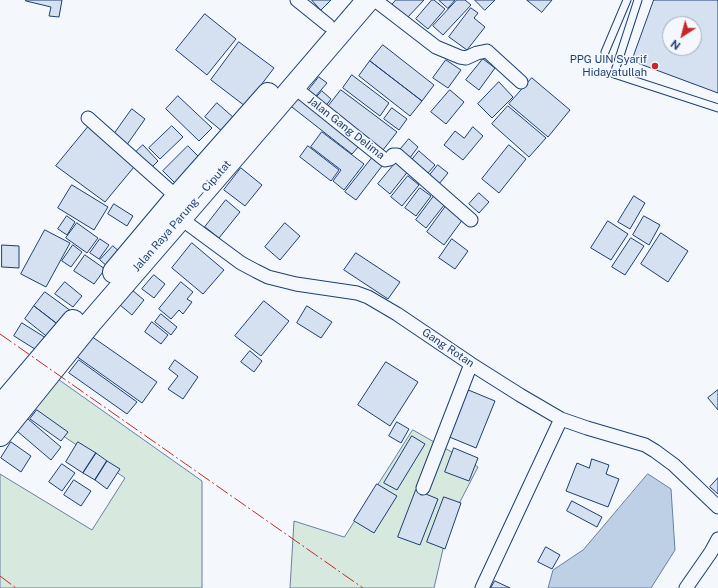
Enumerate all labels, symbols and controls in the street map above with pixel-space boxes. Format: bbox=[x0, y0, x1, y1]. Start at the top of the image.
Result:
north arrow bbox=[662, 16, 702, 56]
text: N bbox=[669, 38, 683, 52]
place label: PPG UIN Syarif Hidayatullah bbox=[570, 53, 647, 79]
marker: PPG UIN Syarif Hidayatullah bbox=[650, 61, 660, 71]
street label: Jalan Gang Delima bbox=[305, 94, 387, 162]
street label: Jalan Raya Parung—Ciputat bbox=[130, 158, 234, 274]
street label: Gang Rotan bbox=[419, 326, 477, 370]

